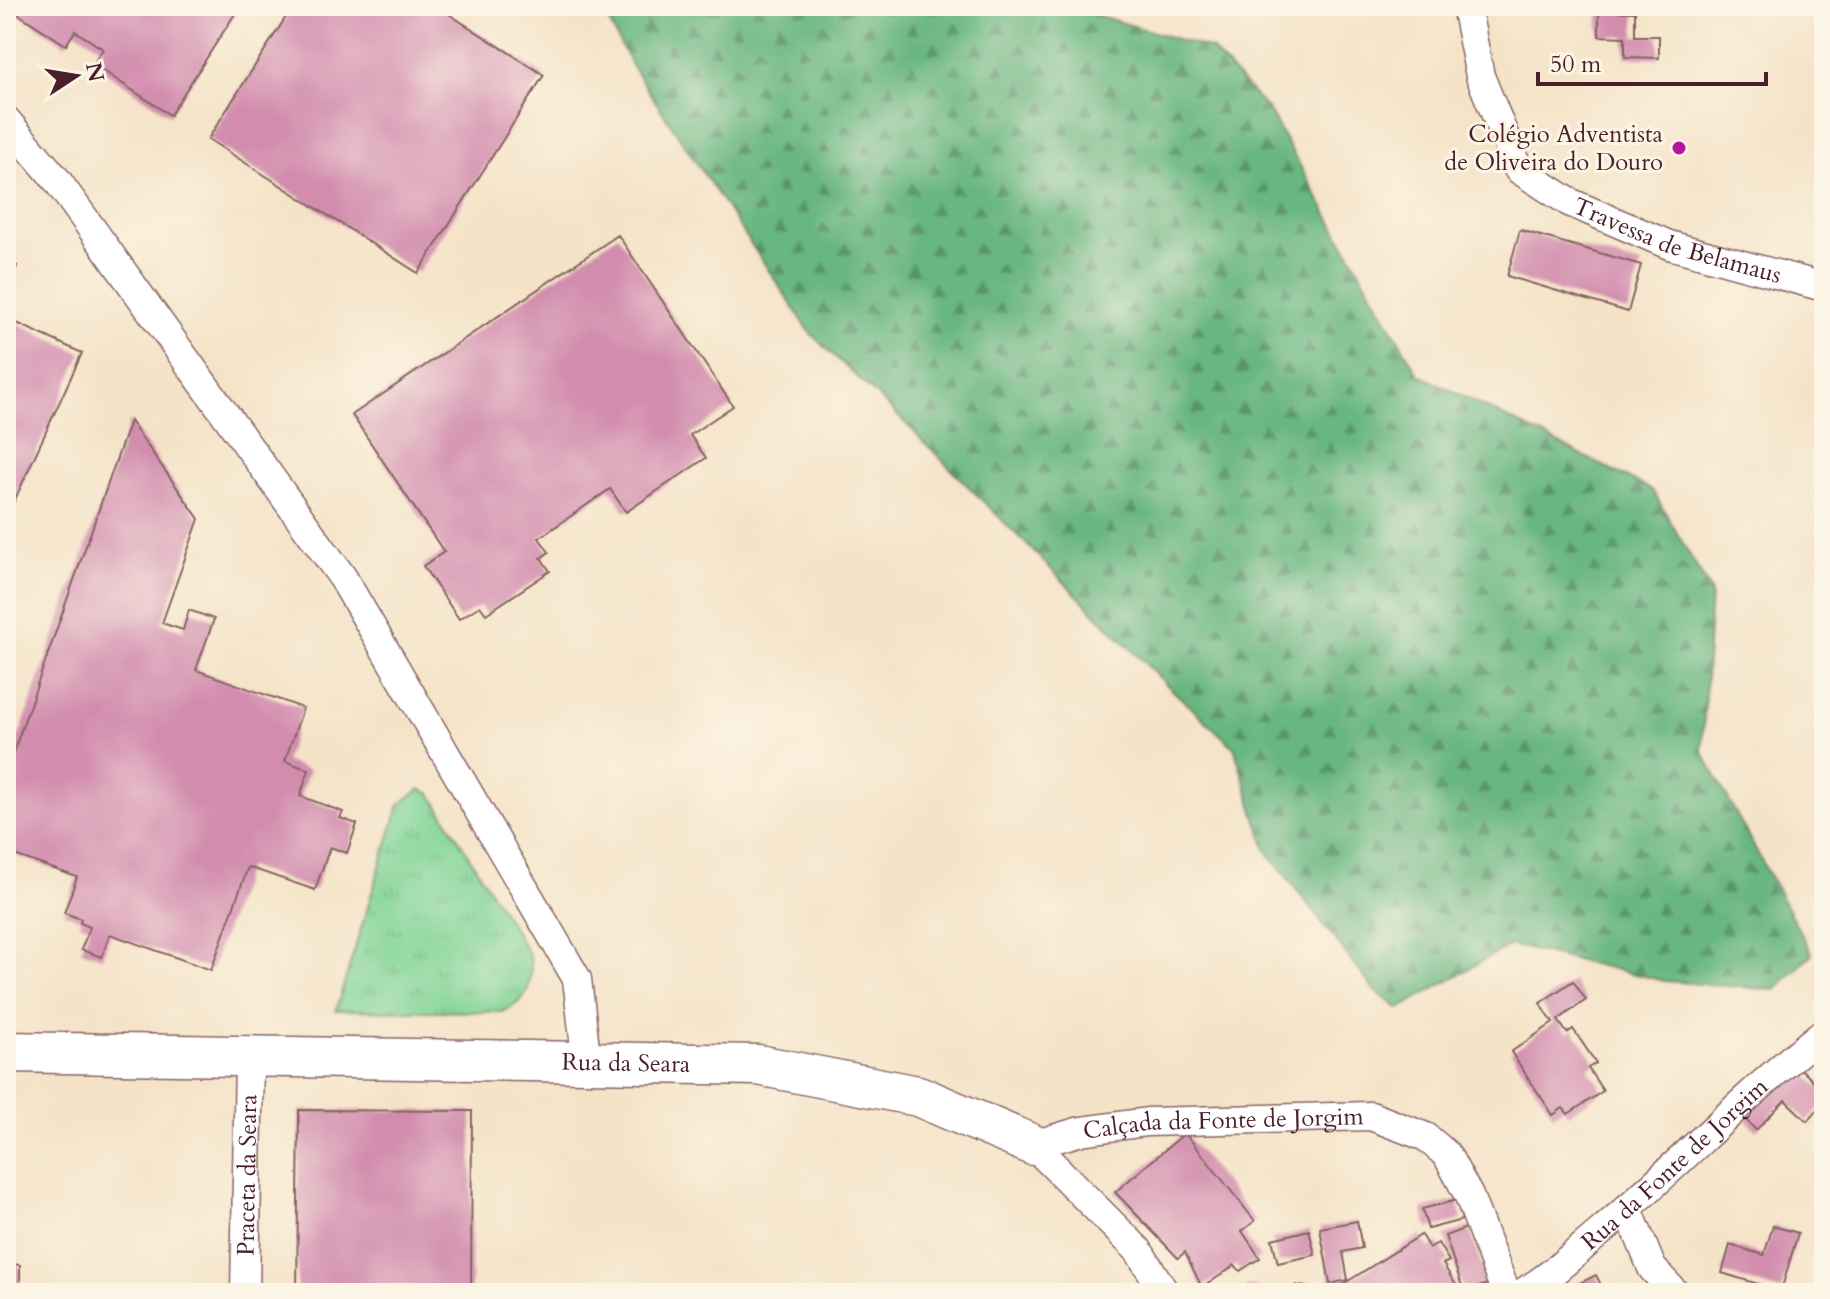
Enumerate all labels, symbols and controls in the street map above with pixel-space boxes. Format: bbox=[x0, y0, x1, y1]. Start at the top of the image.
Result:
north arrow bbox=[36, 36, 116, 116]
scale bar bbox=[1538, 36, 1766, 86]
text: 50 m bbox=[1550, 48, 1602, 81]
text: N bbox=[78, 60, 111, 85]
place label: Colégio Adventista de Oliveira do Douro bbox=[1444, 118, 1664, 179]
marker: Colégio Adventista de Oliveira do Douro bbox=[1670, 139, 1688, 157]
street label: Travessa de Belamaus bbox=[1568, 189, 1785, 291]
street label: Rua da Seara bbox=[561, 1045, 691, 1080]
street label: Rua da Fonte de Jorgim bbox=[1574, 1070, 1775, 1258]
street label: Praceta da Seara bbox=[229, 1093, 265, 1256]
street label: Calçada da Fonte de Jorgim bbox=[1081, 1100, 1365, 1147]

